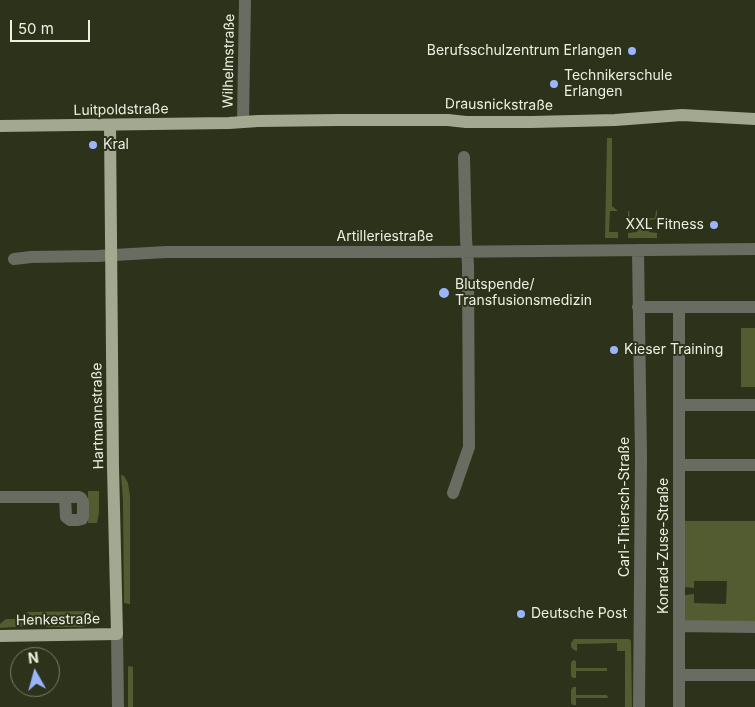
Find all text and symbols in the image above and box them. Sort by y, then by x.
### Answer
scale bar [12,10,92,42]
street label: Wilhelmstraße [220,14,238,108]
text: 50 m [18,19,54,38]
place label: Berufsschulzentrum Erlangen [427,43,622,59]
marker: Berufsschulzentrum Erlangen [626,45,638,57]
place label: Technikerschule Erlangen [564,68,672,100]
marker: Technikerschule Erlangen [548,78,560,90]
street label: Drausnickstraße [445,96,553,114]
street label: Luitpoldstraße [73,101,169,119]
place label: Kral [103,137,129,153]
marker: Kral [87,139,99,151]
place label: XXL Fitness [626,217,704,233]
marker: XXL Fitness [708,219,720,231]
street label: Artilleriestraße [337,229,433,245]
place label: Blutspende/ Transfusionsmedizin [455,277,592,310]
marker: Blutspende/ Transfusionsmedizin [437,286,451,300]
place label: Kieser Training [624,342,723,358]
marker: Kieser Training [608,344,620,356]
street label: Hartmannstraße [89,362,107,470]
street label: Carl-Thiersch-Straße [617,437,633,577]
street label: Konrad-Zuse-Straße [656,478,672,614]
place label: Deutsche Post [531,606,627,622]
marker: Deutsche Post [515,608,527,620]
street label: Henkestraße [16,611,100,629]
north arrow [10,647,60,697]
text: N [27,649,40,667]

